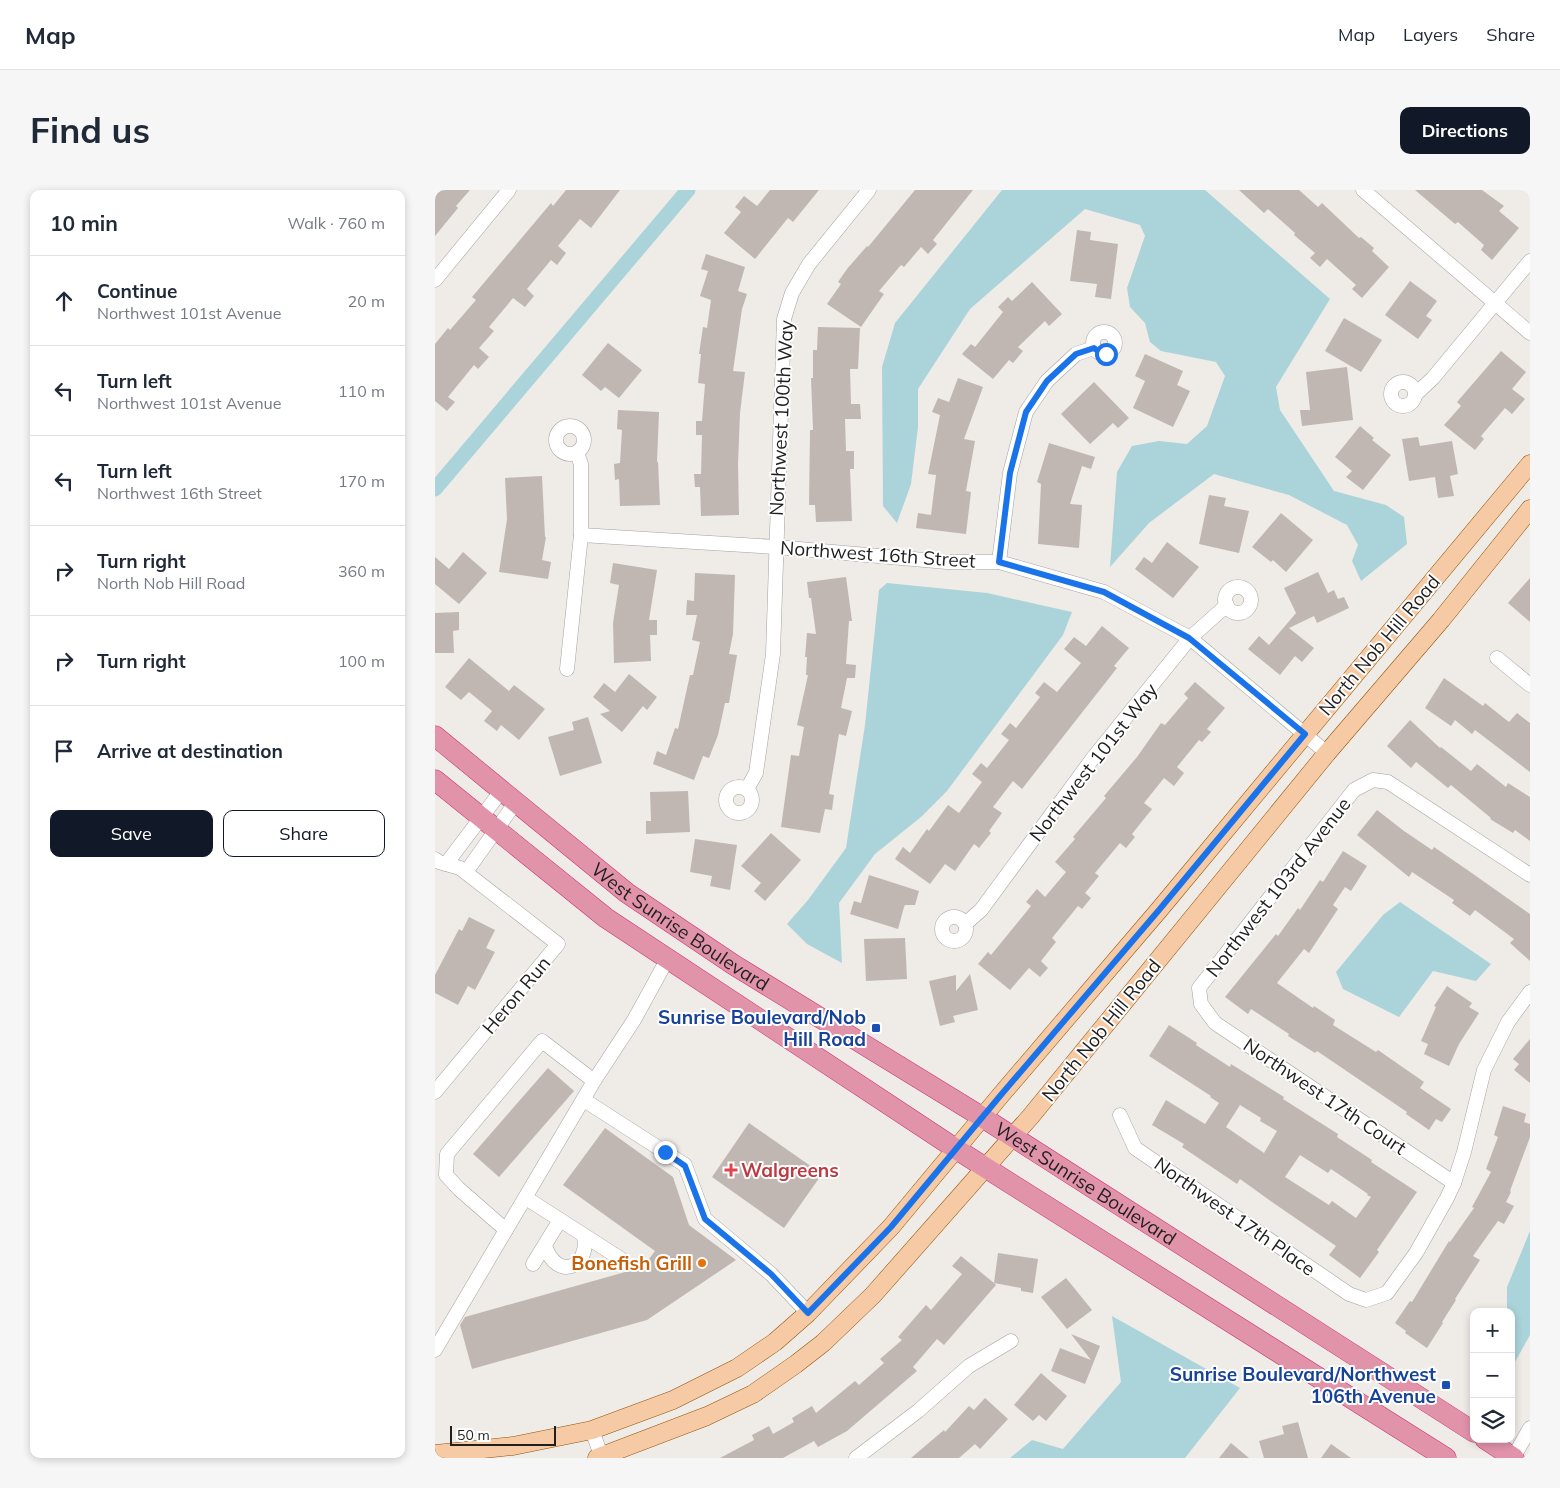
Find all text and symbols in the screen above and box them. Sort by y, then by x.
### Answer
text: Map [25,20,76,50]
text: Map [1338,23,1375,46]
text: Layers [1403,23,1458,46]
text: Share [1486,23,1535,46]
button: Directions [1400,107,1530,154]
text: Find us [30,108,150,152]
text: 10 min [50,210,118,236]
text: Walk · 760 m [287,213,385,233]
text: Continue [97,279,177,303]
icon: ahead [50,287,78,315]
text: 20 m [348,291,385,311]
text: Northwest 101st Avenue [97,303,282,323]
street label: Northwest 100th Way [764,319,798,517]
route start [1095,343,1118,366]
text: Turn left [97,369,172,393]
icon: left [50,377,78,405]
text: 110 m [338,381,385,401]
text: Northwest 101st Avenue [97,393,282,413]
text: Turn left [97,459,172,483]
icon: left [50,467,78,495]
text: 170 m [338,471,385,491]
text: Northwest 16th Street [97,483,262,503]
street label: Northwest 16th Street [779,535,977,573]
text: Turn right [97,549,186,573]
icon: right [50,557,78,585]
text: 360 m [338,561,385,581]
street label: North Nob Hill Road [1313,570,1445,720]
text: North Nob Hill Road [97,573,245,593]
icon: right [50,647,78,675]
text: Turn right [97,649,186,673]
text: 100 m [338,651,385,671]
street label: Northwest 101st Way [1024,678,1162,846]
icon: arrive [50,737,78,765]
text: Arrive at destination [97,739,283,763]
street label: Northwest 103rd Avenue [1200,792,1356,982]
button: Save [50,810,213,857]
button: Share [223,810,385,857]
street label: West Sunrise Boulevard [587,857,774,996]
street label: Heron Run [477,951,555,1039]
street label: North Nob Hill Road [1036,954,1166,1106]
place label: Sunrise Boulevard/Nob Hill Road [658,1005,866,1051]
marker: Sunrise Boulevard/Nob Hill Road [870,1022,882,1034]
street label: Northwest 17th Court [1239,1033,1411,1160]
street label: West Sunrise Boulevard [991,1117,1181,1250]
route end [654,1141,677,1164]
street label: Northwest 17th Place [1150,1151,1320,1281]
place label: Walgreens [741,1158,839,1182]
marker: Walgreens [725,1164,737,1176]
place label: Bonefish Grill [571,1251,692,1275]
marker: Bonefish Grill [696,1257,708,1269]
map controls [1470,1308,1515,1443]
button: + [1470,1308,1515,1353]
button: − [1470,1353,1515,1398]
place label: Sunrise Boulevard/Northwest 106th Avenue [1170,1362,1436,1408]
marker: Sunrise Boulevard/Northwest 106th Avenue [1440,1379,1452,1391]
button: layers [1470,1398,1515,1443]
scale bar [450,1423,556,1446]
text: 50 m [457,1426,490,1444]

